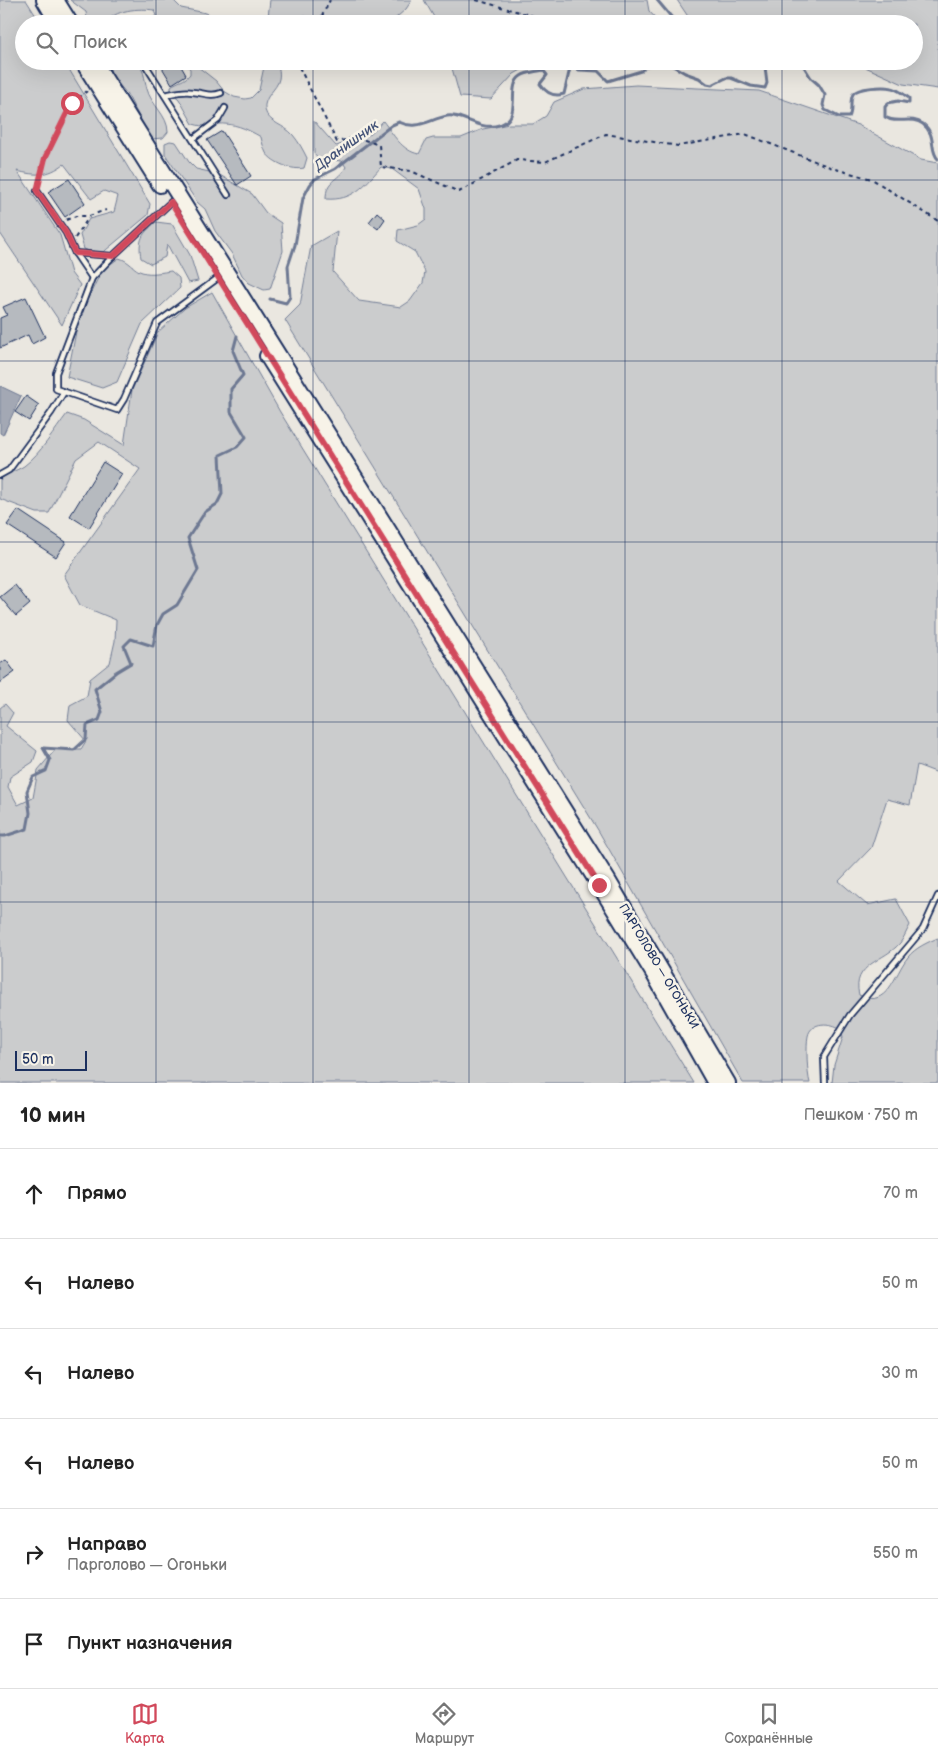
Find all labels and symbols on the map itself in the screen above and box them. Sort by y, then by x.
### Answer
route start [61,92,84,115]
water label: Дранишник [310,116,382,175]
route end [588,874,611,897]
street label: ПАРГОЛОВО — ОГОНЬКИ [615,901,702,1032]
scale bar [15,1048,88,1071]

